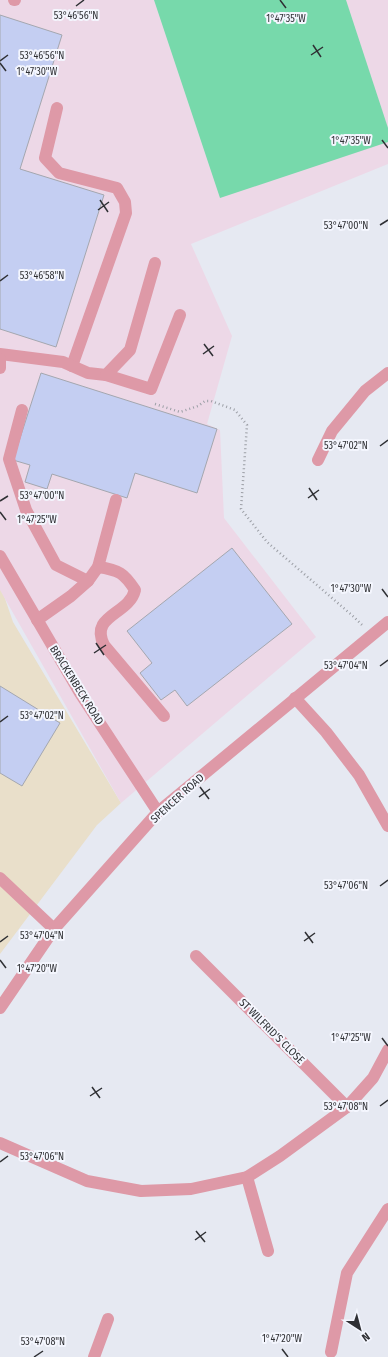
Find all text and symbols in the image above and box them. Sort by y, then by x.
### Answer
text: 53°46'56"N [54,10,98,22]
text: 1°47'35"W [266,13,306,25]
text: 53°46'56"N [20,50,64,62]
text: 1°47'30"W [17,66,58,78]
text: 1°47'35"W [331,135,371,147]
text: 53°47'00"N [324,220,368,232]
text: 53°46'58"N [20,270,64,282]
text: 53°47'02"N [324,440,368,452]
text: 53°47'00"N [20,490,64,502]
text: 1°47'25"W [17,514,57,526]
text: 1°47'30"W [331,583,372,595]
street label: BRACKENBECK ROAD [47,643,106,727]
text: 53°47'04"N [324,660,368,672]
text: 53°47'02"N [20,710,64,722]
street label: SPENCER ROAD [148,771,207,826]
text: 53°47'06"N [324,880,368,892]
text: 53°47'04"N [20,930,64,942]
text: 1°47'20"W [17,963,58,975]
street label: ST WILFRID'S CLOSE [236,996,307,1067]
text: 1°47'25"W [331,1032,371,1044]
text: 53°47'08"N [324,1101,368,1113]
text: 53°47'06"N [20,1151,64,1163]
north arrow [340,1309,380,1349]
text: N [359,1329,372,1344]
text: 1°47'20"W [262,1333,303,1345]
text: 53°47'08"N [21,1336,65,1348]

